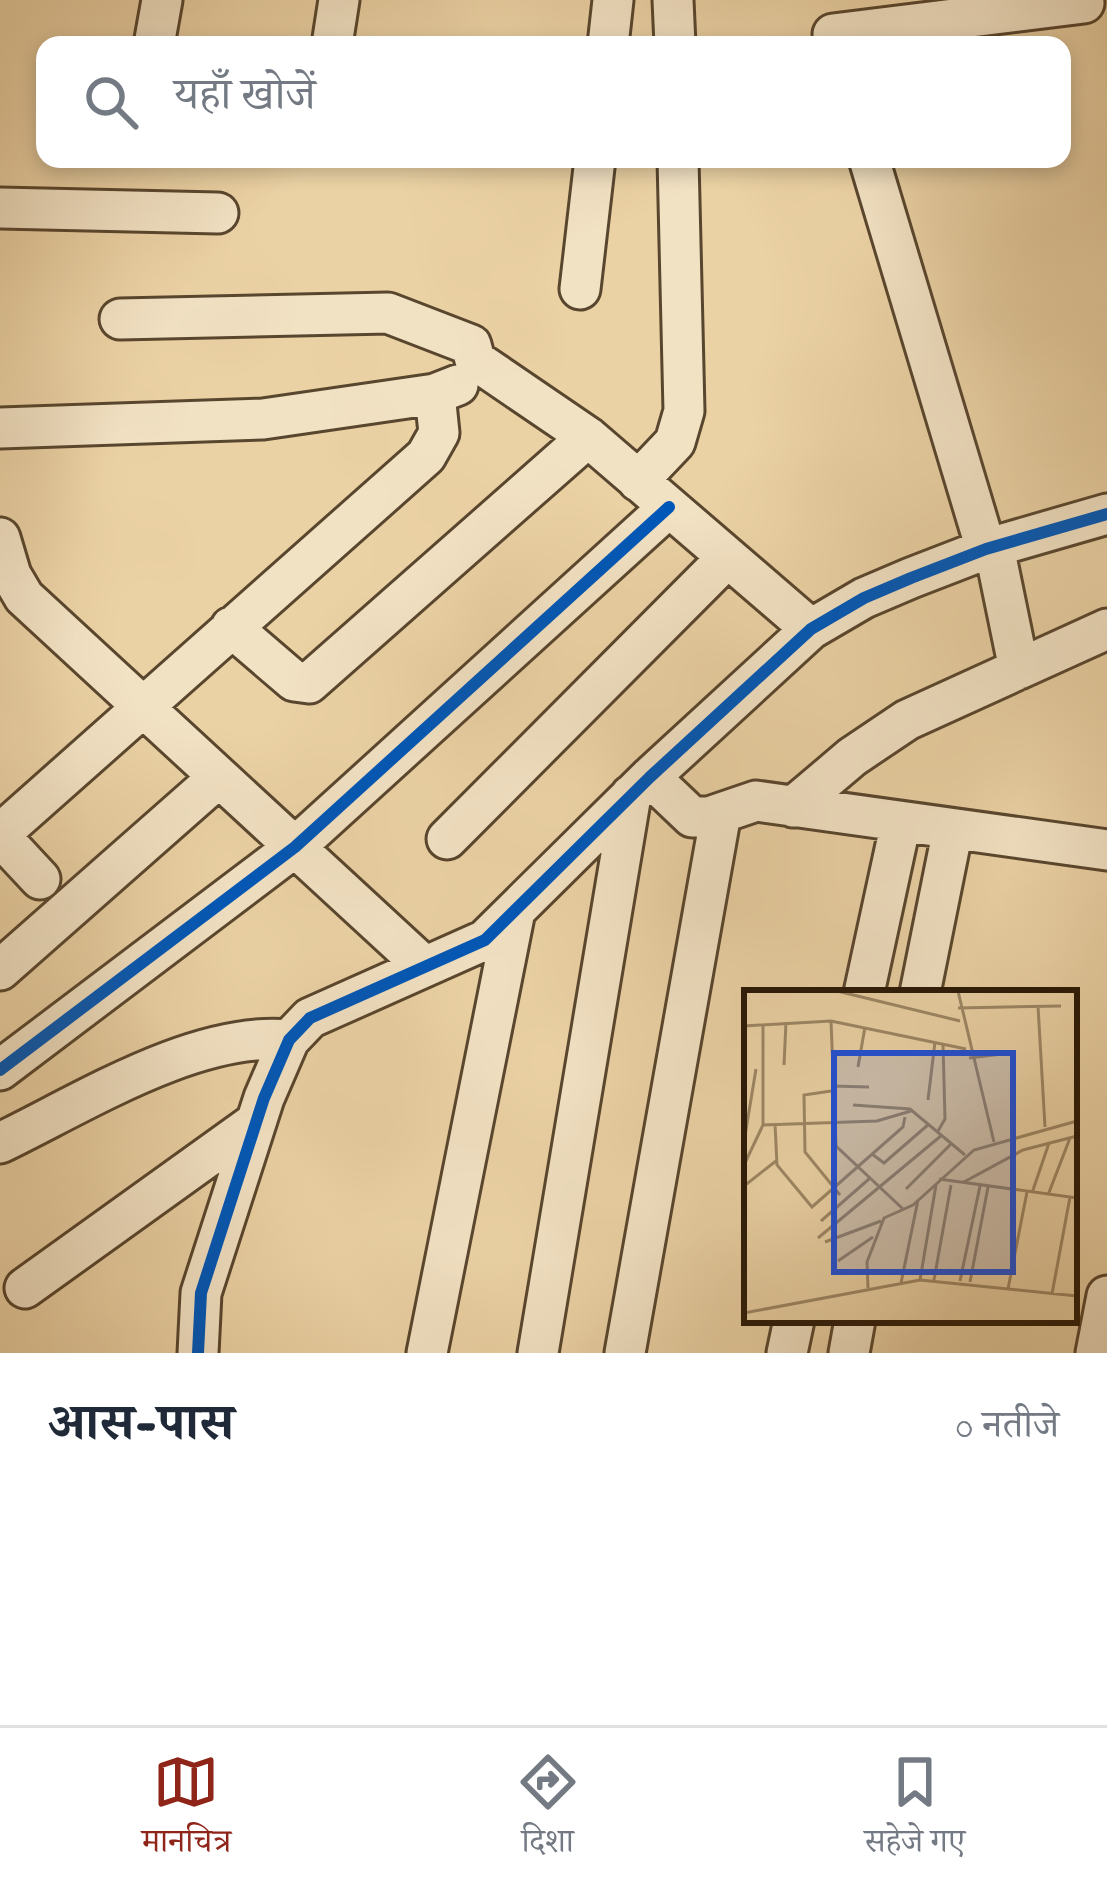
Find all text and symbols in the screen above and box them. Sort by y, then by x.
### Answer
search box [36,36,1071,168]
text: यहाँ खोजें [174,68,316,125]
icon: search [78,69,144,135]
inset map [744,990,1077,1323]
text: आस-पास [48,1393,234,1458]
text: 0 नतीजे [955,1402,1059,1451]
tab: मानचित्र [142,1749,231,1873]
tab: दिशा [515,1749,581,1873]
tab: सहेजे गए [864,1749,965,1873]

